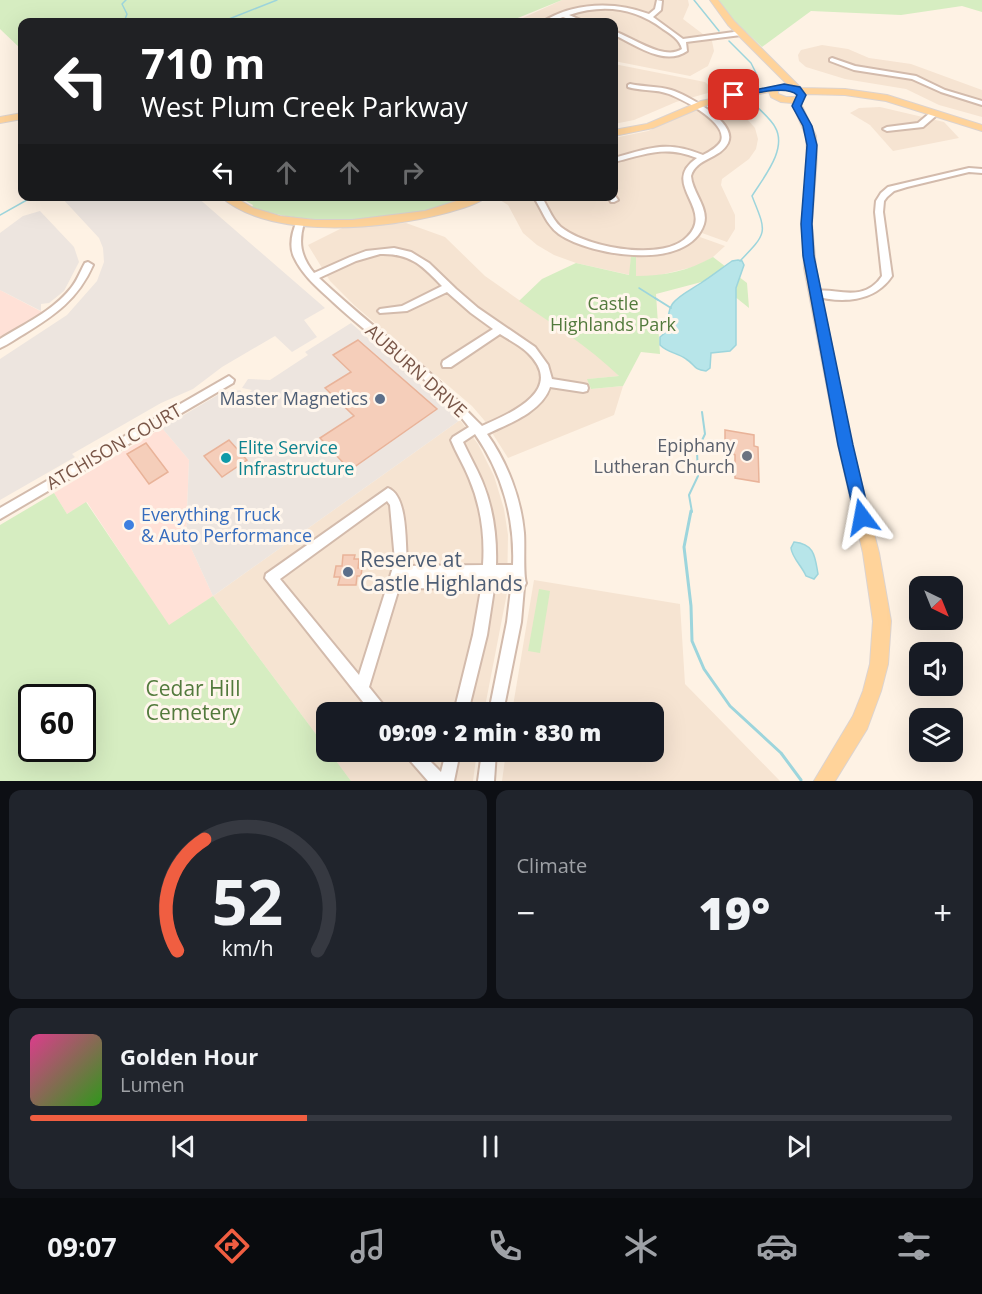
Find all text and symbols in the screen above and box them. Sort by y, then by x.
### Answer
text: 710 m [141,34,265,91]
icon: left [42,42,120,120]
pin [708,69,759,120]
icon: arrive [717,78,750,111]
text: West Plum Creek Parkway [141,88,468,125]
icon: left [207,156,240,189]
icon: ahead [270,156,303,189]
icon: ahead [333,156,366,189]
icon: right [396,156,429,189]
park label: Castle Highlands Park [550,291,677,336]
street label: AUBURN DRIVE [361,318,472,422]
place label: Master Magnetics [219,386,368,410]
marker: Master Magnetics [373,392,387,406]
street label: ATCHISON COURT [41,398,186,495]
place label: Epiphany Lutheran Church [593,433,736,478]
place label: Elite Service Infrastructure [238,435,354,480]
marker: Epiphany Lutheran Church [740,449,754,463]
marker: Elite Service Infrastructure [219,451,233,465]
position arrow [830,485,894,549]
place label: Everything Truck & Auto Performance [141,502,312,547]
marker: Everything Truck & Auto Performance [122,518,136,532]
place label: Reserve at Castle Highlands [360,545,523,597]
marker: Reserve at Castle Highlands [341,565,355,579]
north arrow [909,576,963,630]
map controls [909,576,963,762]
button: sound [909,642,963,696]
park label: Cedar Hill Cemetery [146,674,241,726]
speed limit sign: 60 [18,684,96,762]
button: layers [909,708,963,762]
text: 09:09 · 2 min · 830 m [379,717,601,747]
text: Climate [517,852,587,879]
text: 52 [212,858,283,943]
text: 19° [698,882,770,943]
text: − [517,890,535,935]
text: + [933,890,952,935]
text: km/h [222,934,274,963]
text: Golden Hour [120,1041,258,1071]
text: Lumen [120,1071,185,1098]
icon: previous [167,1130,200,1163]
icon: pause [474,1130,507,1163]
icon: next [782,1130,815,1163]
icon: directions [211,1225,253,1267]
icon: music [347,1225,389,1267]
icon: phone [484,1225,526,1267]
icon: climate [620,1225,662,1267]
icon: car [756,1225,798,1267]
icon: filters [893,1225,935,1267]
text: 09:07 [47,1228,117,1265]

